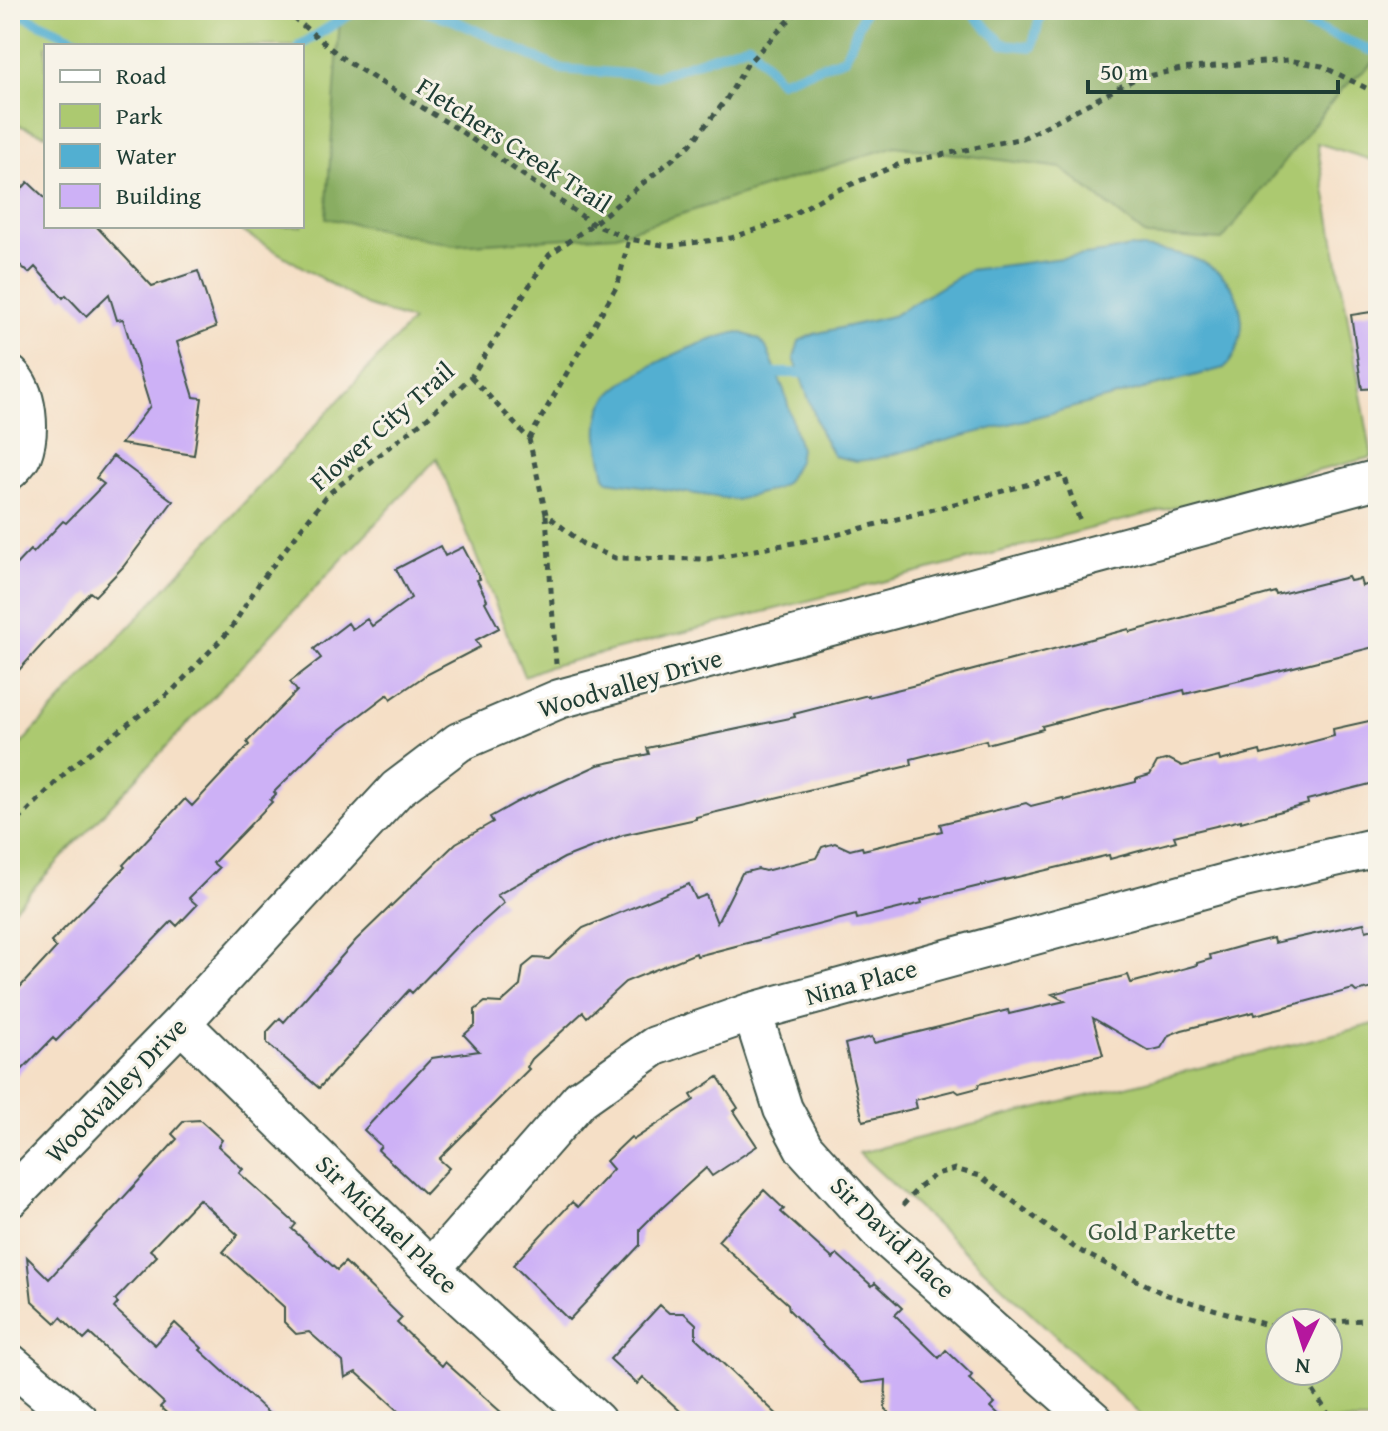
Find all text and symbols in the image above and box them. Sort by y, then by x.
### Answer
legend [44,44,304,228]
scale bar [1088,44,1338,94]
text: 50 m [1100,54,1148,89]
text: Road [116,58,166,93]
street label: Fletchers Creek Trail [409,67,620,222]
text: Park [116,98,163,133]
text: Water [116,138,177,173]
text: Building [116,178,201,213]
street label: Flower City Trail [301,352,463,500]
street label: Woodvalley Drive [533,638,727,727]
street label: Nina Place [801,948,921,1015]
street label: Woodvalley Drive [36,1008,196,1172]
street label: Sir Michael Place [307,1145,468,1302]
street label: Sir David Place [822,1167,965,1307]
park label: Gold Parkette [1088,1211,1236,1250]
north arrow [1264,1307,1344,1387]
text: N [1294,1350,1311,1383]

